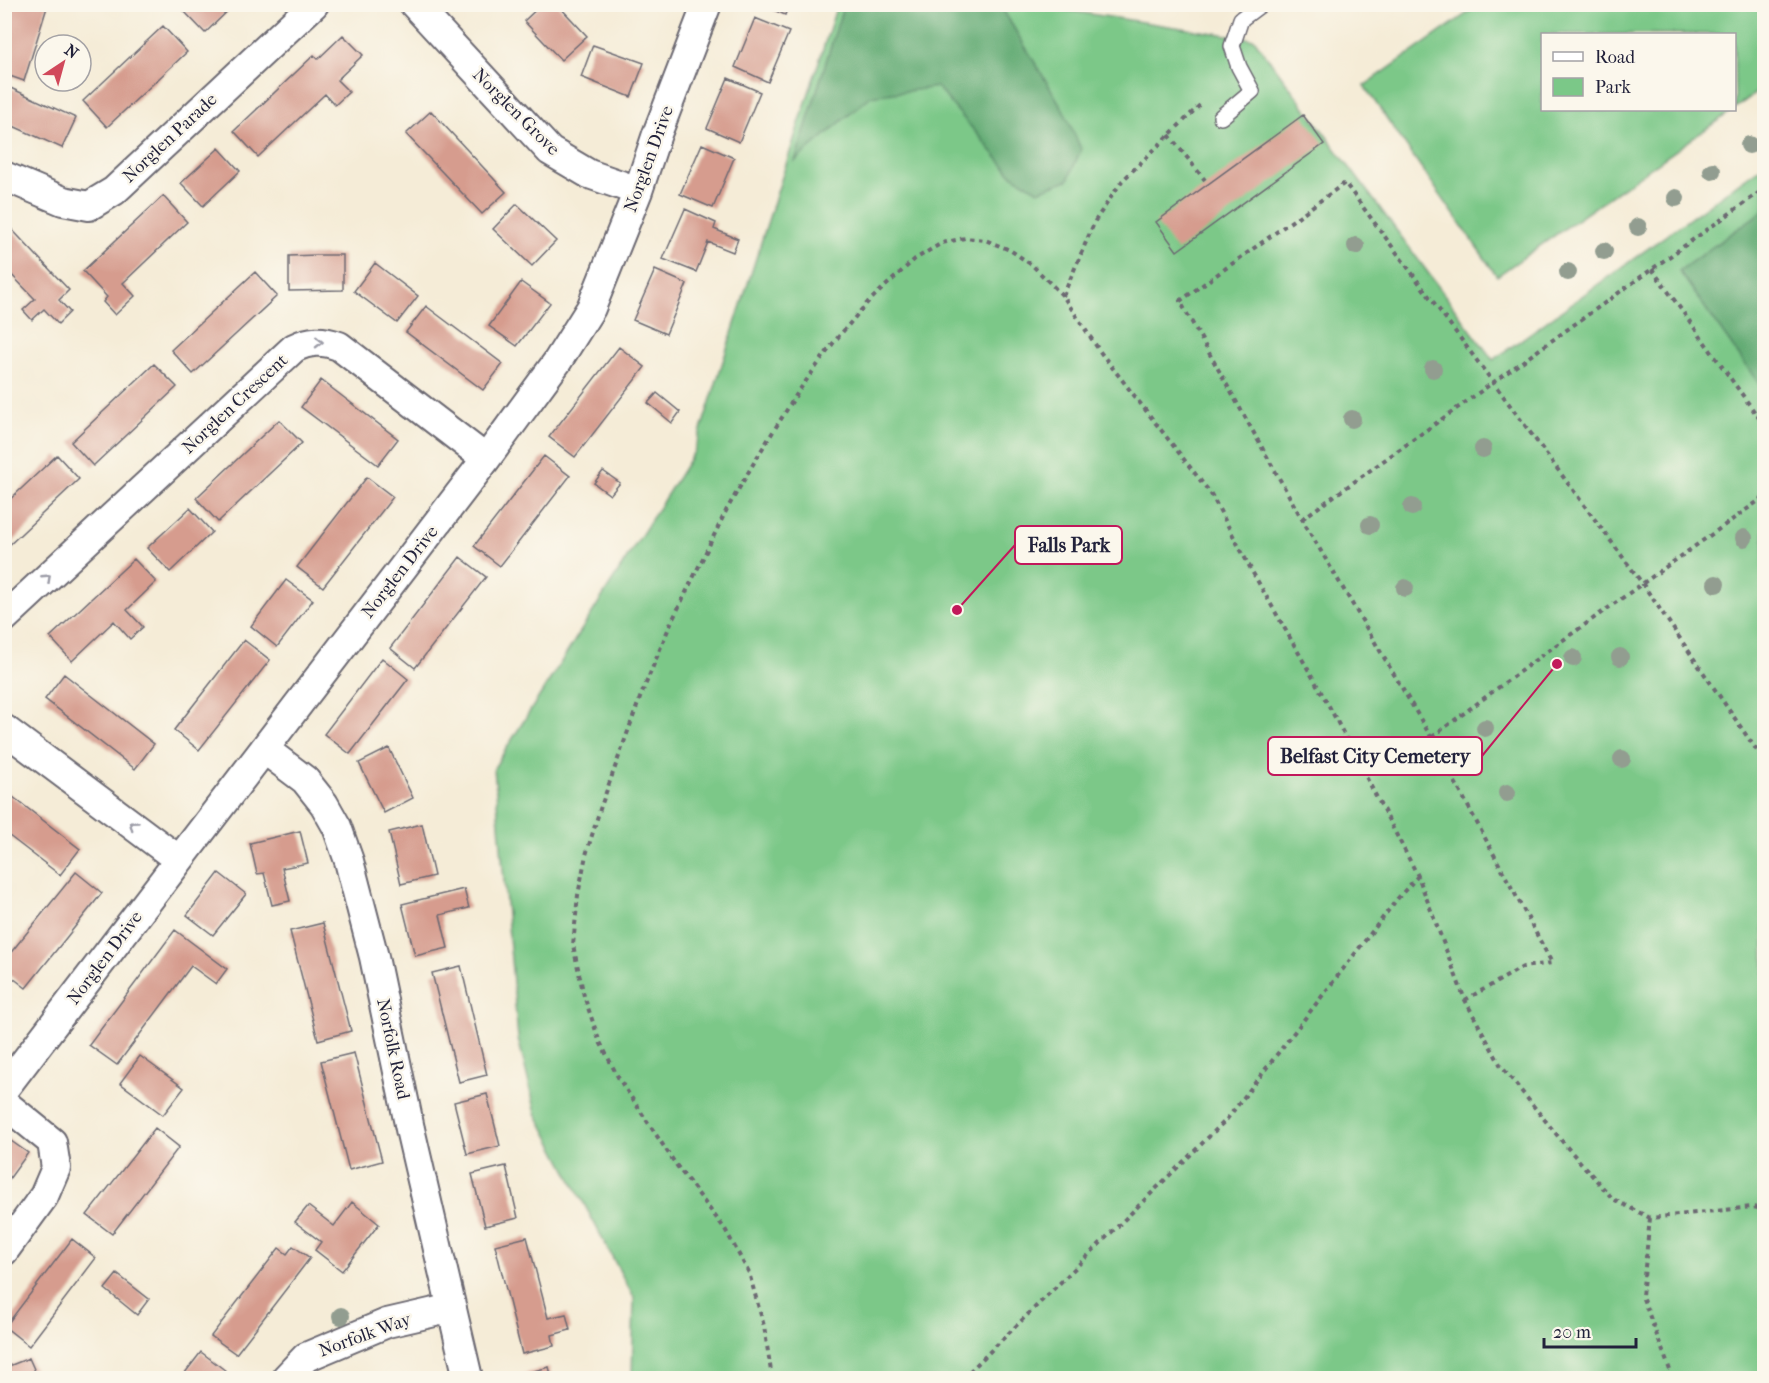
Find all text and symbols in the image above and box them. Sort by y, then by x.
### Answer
north arrow [33,33,93,93]
legend [1541,33,1736,111]
text: N [61,40,83,63]
text: Road [1595,47,1635,68]
street label: Norglen Grove [468,64,564,160]
text: Park [1595,77,1632,98]
street label: Norglen Parade [118,89,222,187]
street label: Norglen Drive [620,103,678,215]
one-way arrow [314,336,323,349]
street label: Norglen Crescent [178,349,292,458]
street label: Norglen Drive [357,522,443,622]
callout: Falls Park [1015,526,1122,564]
text: Falls Park [1027,534,1111,557]
one-way arrow [41,574,51,585]
callout: Belfast City Cemetery [1268,737,1482,775]
text: Belfast City Cemetery [1280,745,1471,768]
one-way arrow [128,822,139,833]
street label: Norglen Drive [63,907,147,1009]
street label: Norfolk Road [372,997,414,1102]
street label: Norfolk Way [316,1308,415,1361]
scale bar [1544,1311,1636,1349]
text: 20 m [1553,1322,1591,1343]

